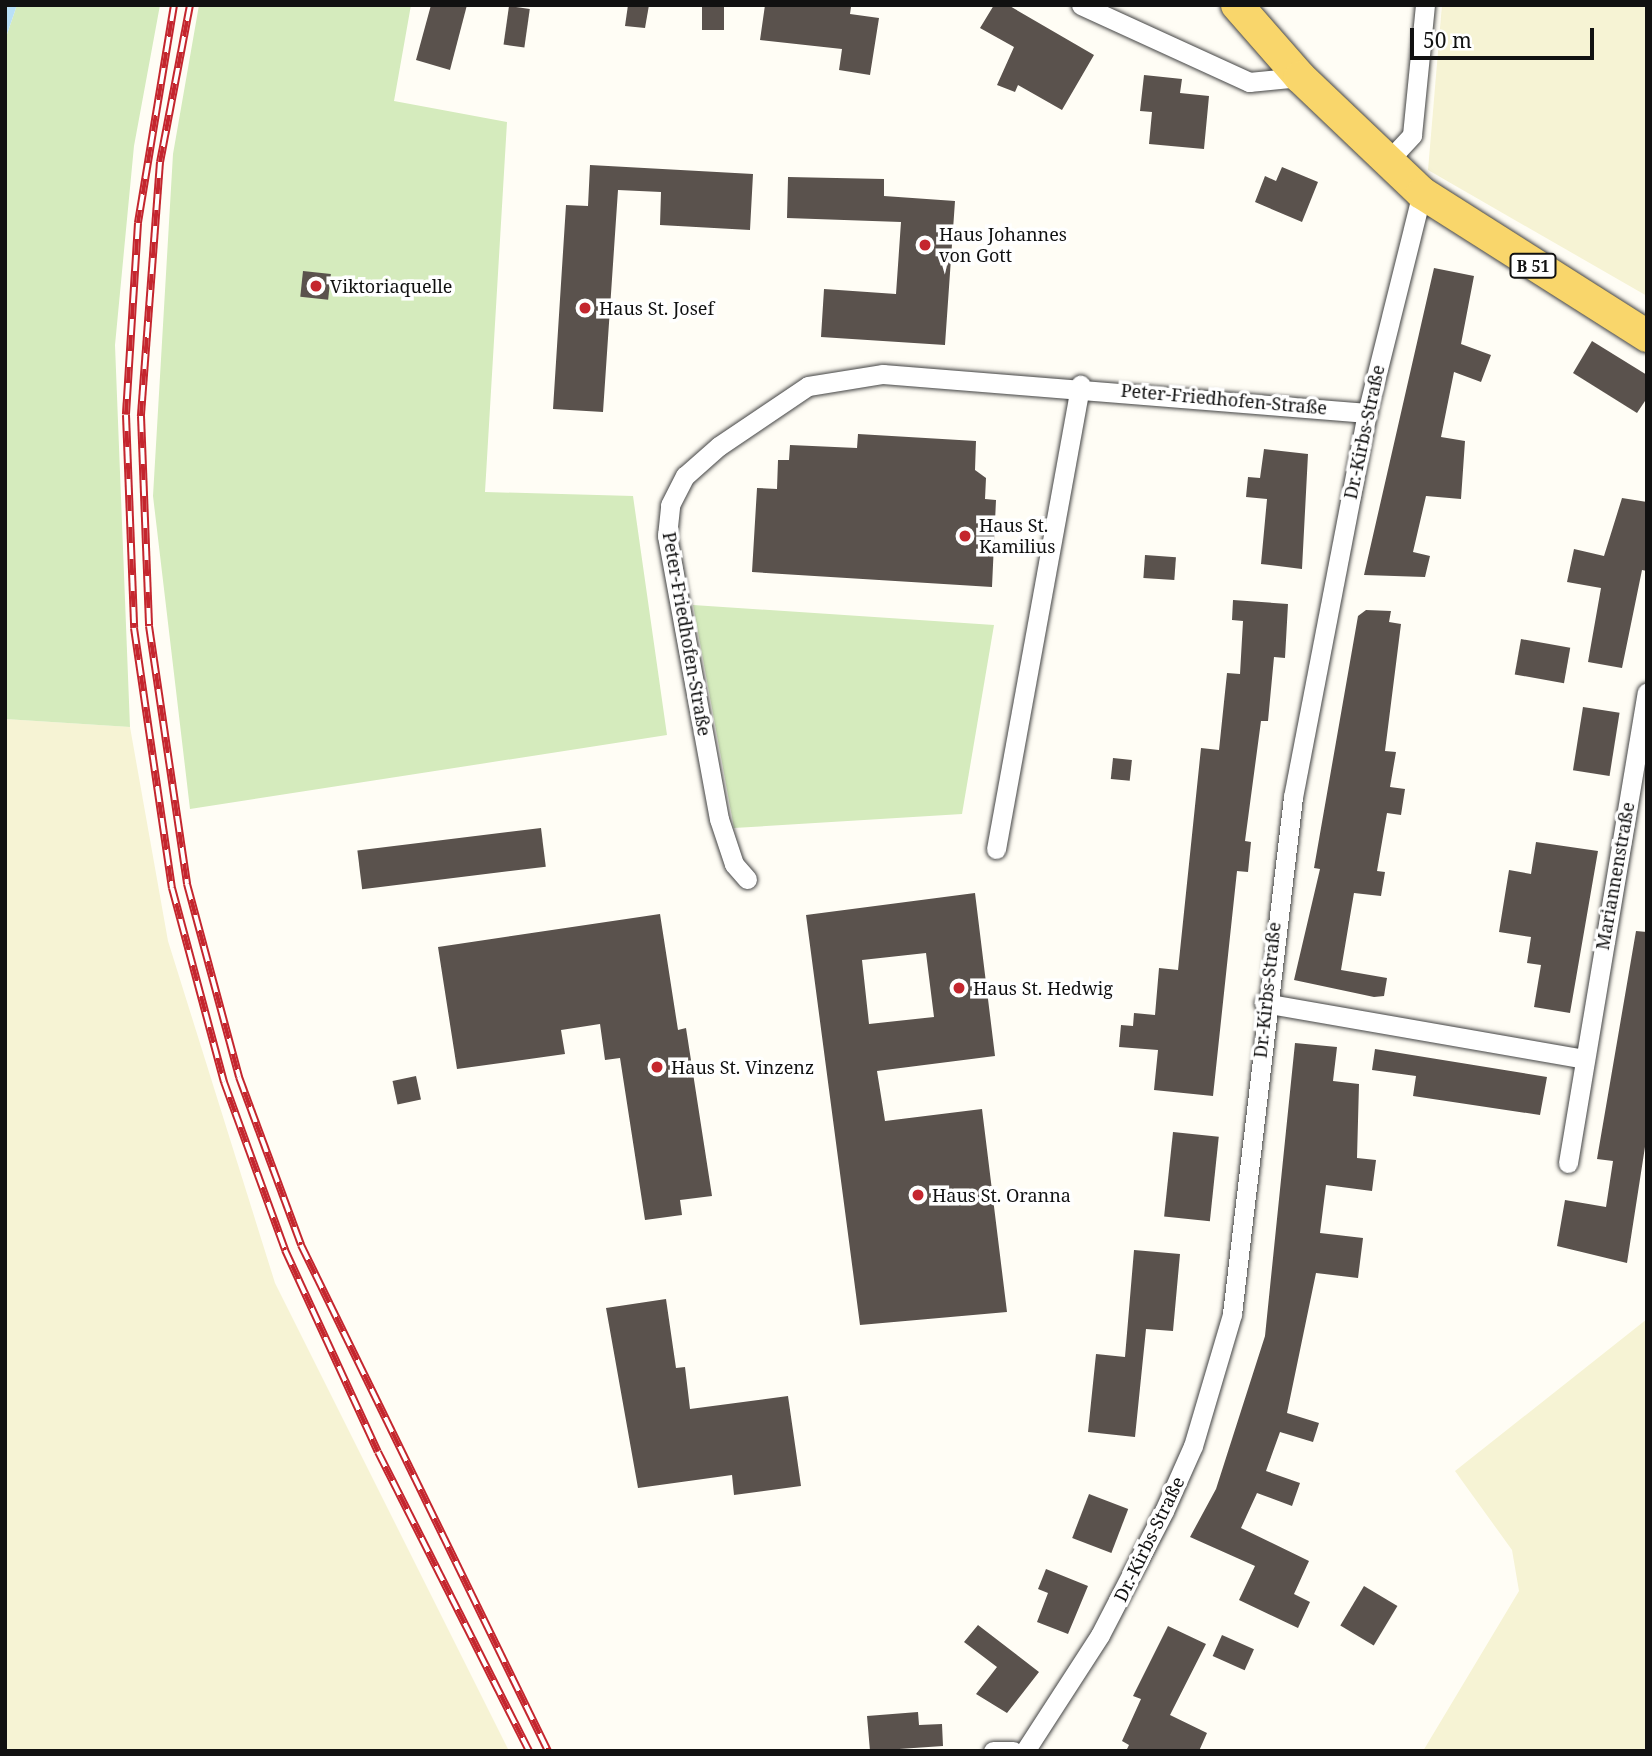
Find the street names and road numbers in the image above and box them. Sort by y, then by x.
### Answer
road number: B 51 [1508,254,1558,278]
street label: Dr.-Kirbs-Straße [1339,363,1389,501]
street label: Peter-Friedhofen-Straße [1120,379,1328,419]
street label: Peter-Friedhofen-Straße [658,530,716,738]
street label: Mariannenstraße [1591,800,1639,952]
street label: Dr.-Kirbs-Straße [1249,921,1285,1059]
street label: Dr.-Kirbs-Straße [1109,1473,1189,1605]

